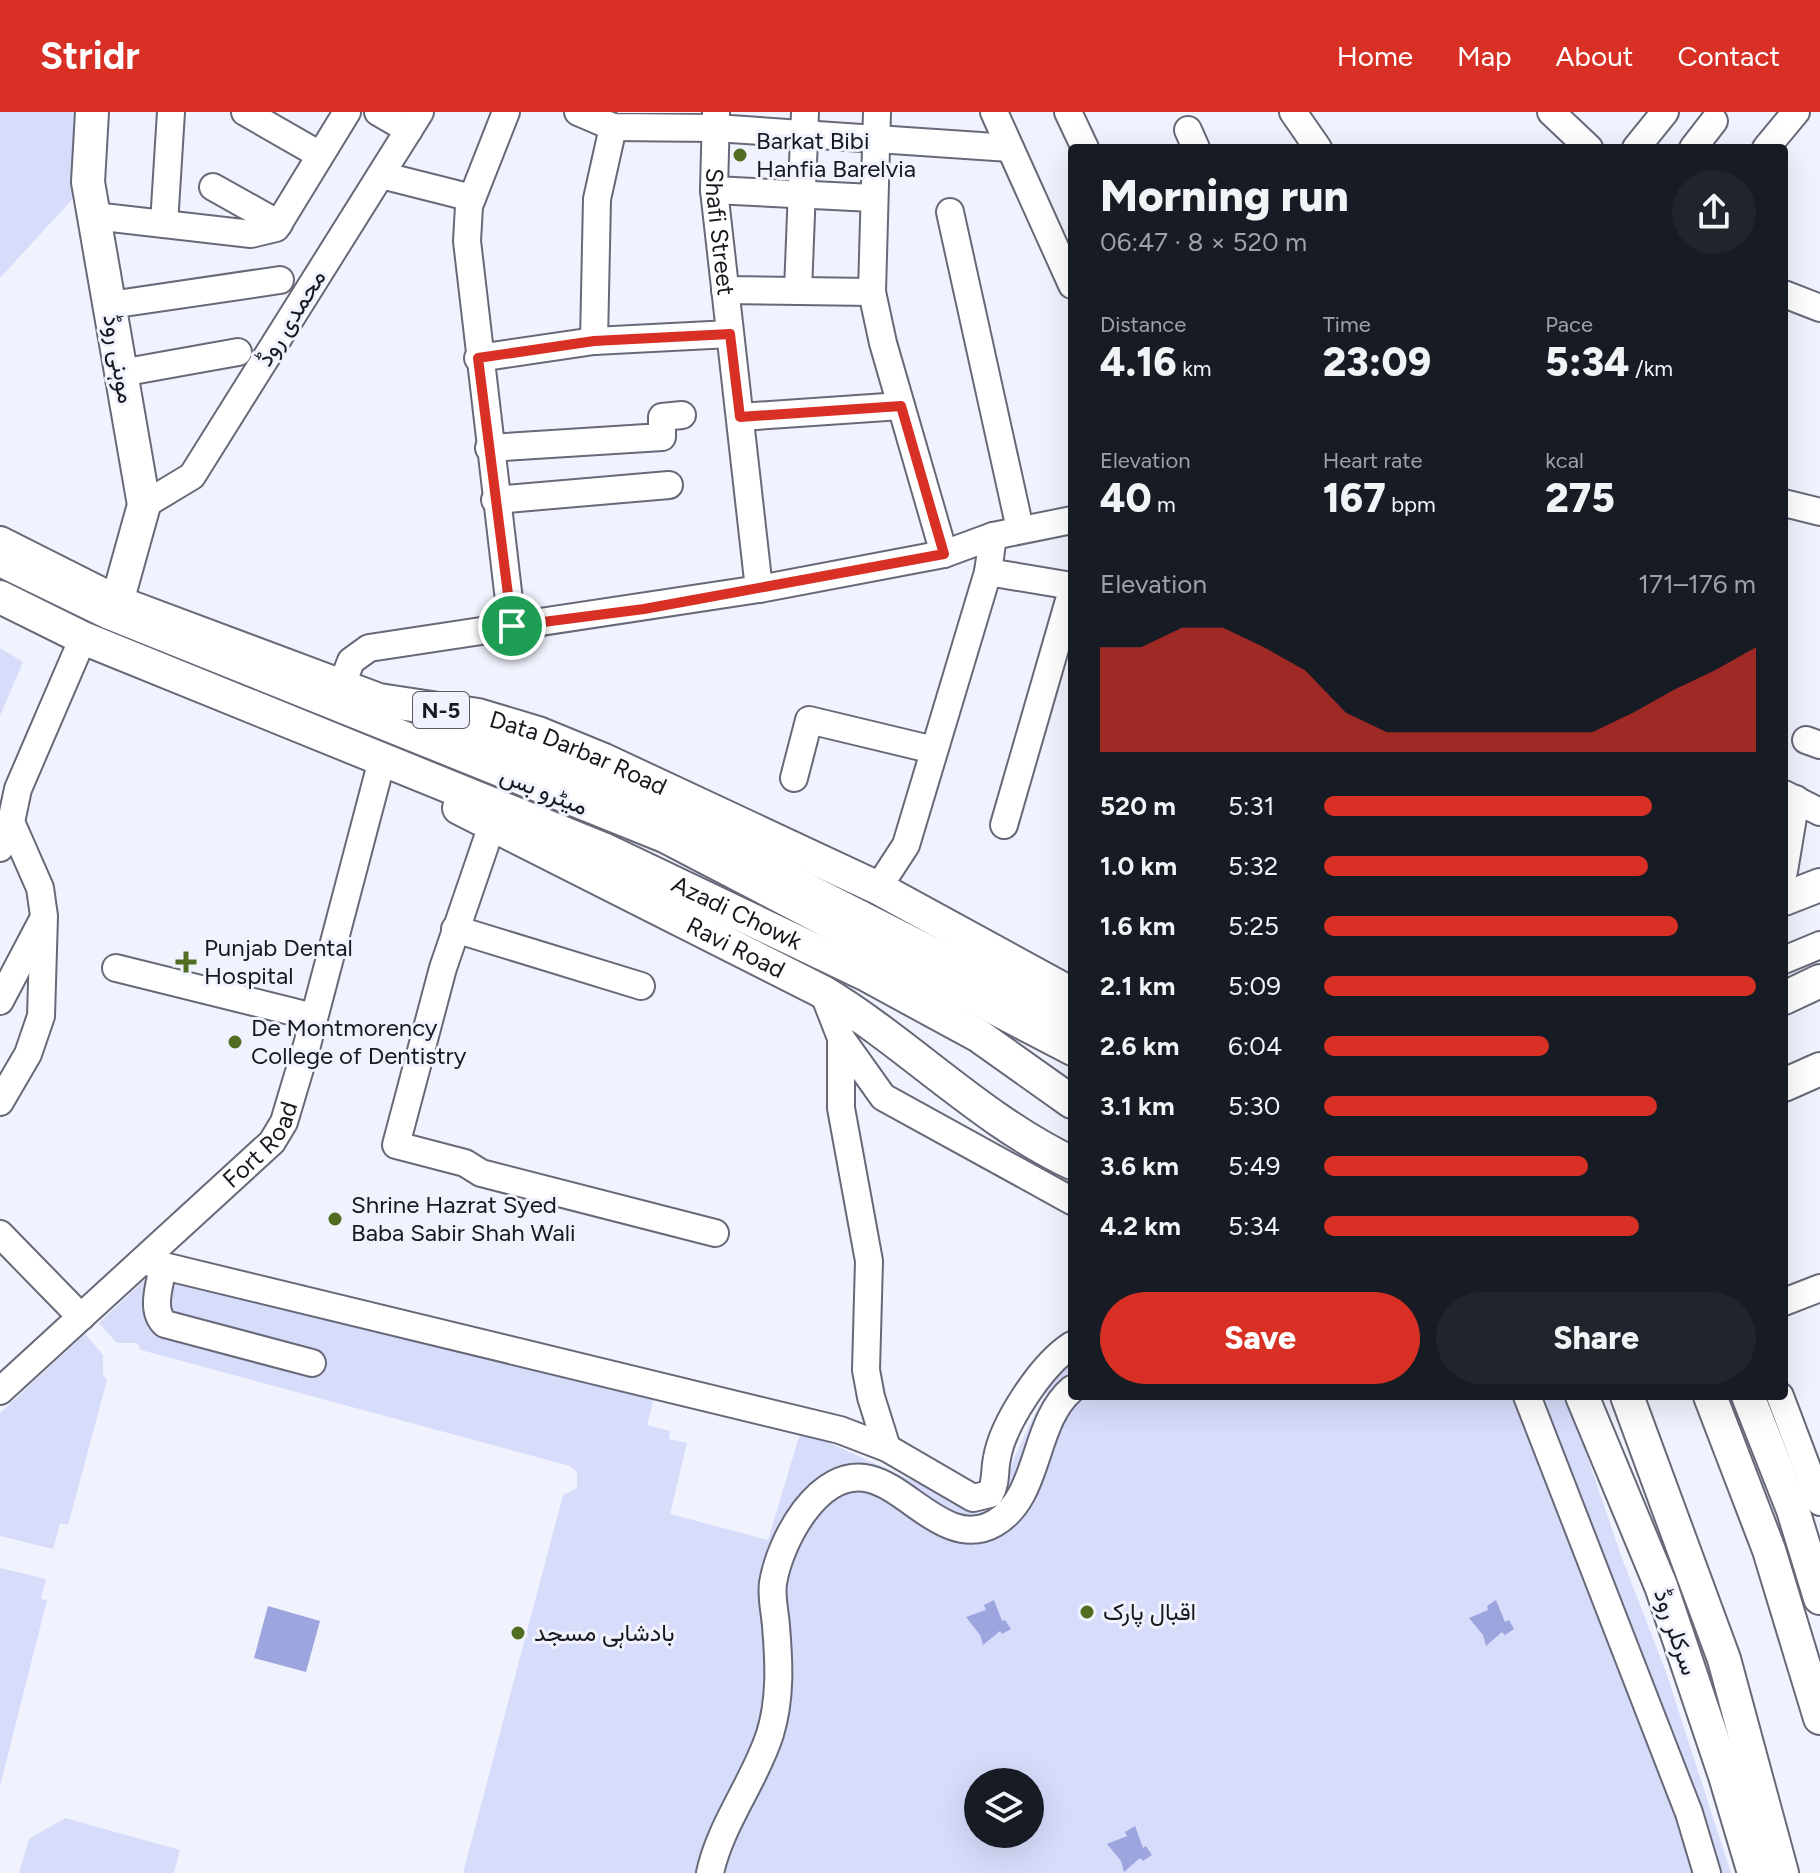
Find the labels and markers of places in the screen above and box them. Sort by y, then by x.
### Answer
place label: Barkat Bibi Hanfia Barelvia [756,126,916,183]
marker: Barkat Bibi Hanfia Barelvia [731,146,749,164]
pin [478,592,546,660]
place label: Punjab Dental Hospital [204,933,353,990]
marker: Punjab Dental Hospital [175,951,197,973]
place label: De Montmorency College of Dentistry [251,1013,467,1070]
marker: De Montmorency College of Dentistry [226,1033,244,1051]
place label: Shrine Hazrat Syed Baba Sabir Shah Wali [351,1190,576,1247]
marker: Shrine Hazrat Syed Baba Sabir Shah Wali [326,1210,344,1228]
place label: اقبال پارک [1103,1597,1196,1628]
marker: اقبال پارک [1078,1603,1096,1621]
place label: بادشاہی مسجد [534,1618,675,1649]
marker: بادشاہی مسجد [509,1624,527,1642]

